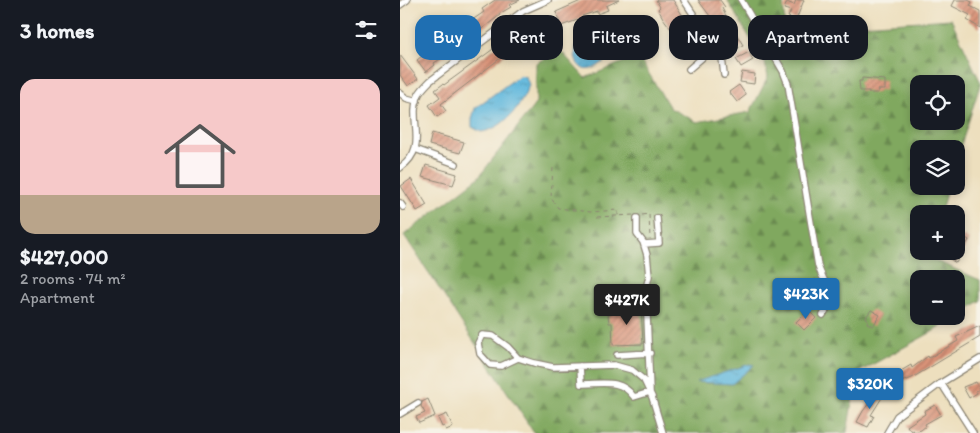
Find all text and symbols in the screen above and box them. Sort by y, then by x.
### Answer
chip: Buy [415,15,481,60]
chip: Rent [491,15,563,60]
chip: Filters [573,15,659,60]
chip: New [669,15,738,60]
chip: Apartment [748,15,868,60]
icon: filters [352,16,380,44]
text: 3 homes [20,18,95,43]
map controls [910,75,965,325]
button: locate [910,75,965,130]
icon: home [155,111,245,201]
button: layers [910,140,965,195]
button: + [910,205,965,260]
text: $427,000 [20,244,109,269]
text: 2 rooms · 74 m² [20,269,125,288]
button: − [910,270,965,325]
pin: $423K [771,278,841,320]
pin: $427K [592,284,662,326]
text: $423K [783,284,829,303]
text: Apartment [20,288,95,307]
text: $427K [605,290,649,309]
pin: $320K [835,368,905,410]
text: $320K [847,374,893,393]

